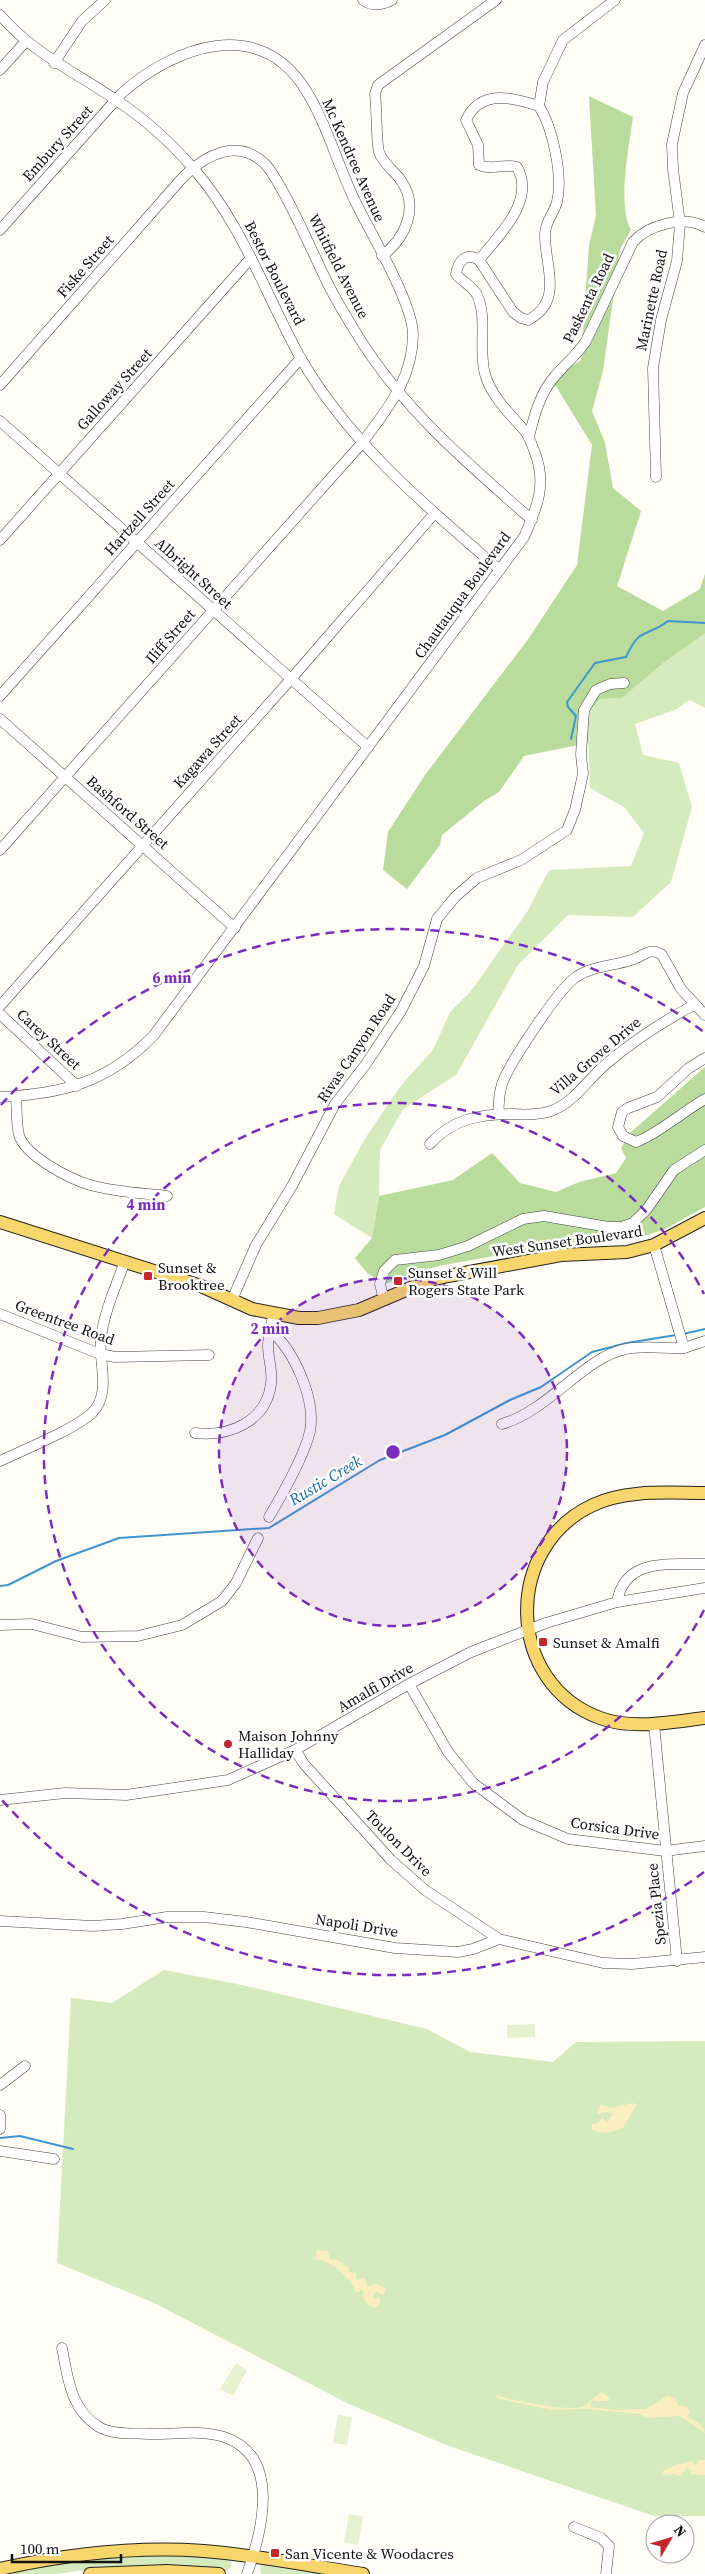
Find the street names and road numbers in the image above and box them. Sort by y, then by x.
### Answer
street label: Mc Kendree Avenue [317,95,391,225]
street label: Embury Street [17,100,97,186]
street label: Whitfield Avenue [304,210,375,322]
street label: Bestor Boulevard [240,217,311,329]
street label: Fiske Street [52,230,118,302]
street label: Marinette Road [630,247,672,353]
street label: Paskenta Road [557,249,619,346]
street label: Galloway Street [72,343,157,435]
street label: Hartzell Street [99,474,179,560]
street label: Chautauqua Boulevard [409,527,515,663]
street label: Albright Street [151,533,237,614]
street label: Iliff Street [140,604,200,668]
street label: Kagawa Street [168,709,246,793]
street label: Bashford Street [82,770,174,854]
street label: Rivas Canyon Road [312,989,400,1106]
street label: Carey Street [12,1004,86,1074]
street label: Villa Grove Drive [545,1011,645,1100]
street label: West Sunset Boulevard [490,1220,644,1262]
street label: Greentree Road [12,1294,118,1350]
street label: Amalfi Drive [333,1657,417,1717]
street label: Toulon Drive [361,1805,437,1881]
street label: Corsica Drive [569,1811,661,1845]
street label: Spezia Place [641,1862,671,1946]
street label: Napoli Drive [314,1908,400,1942]

